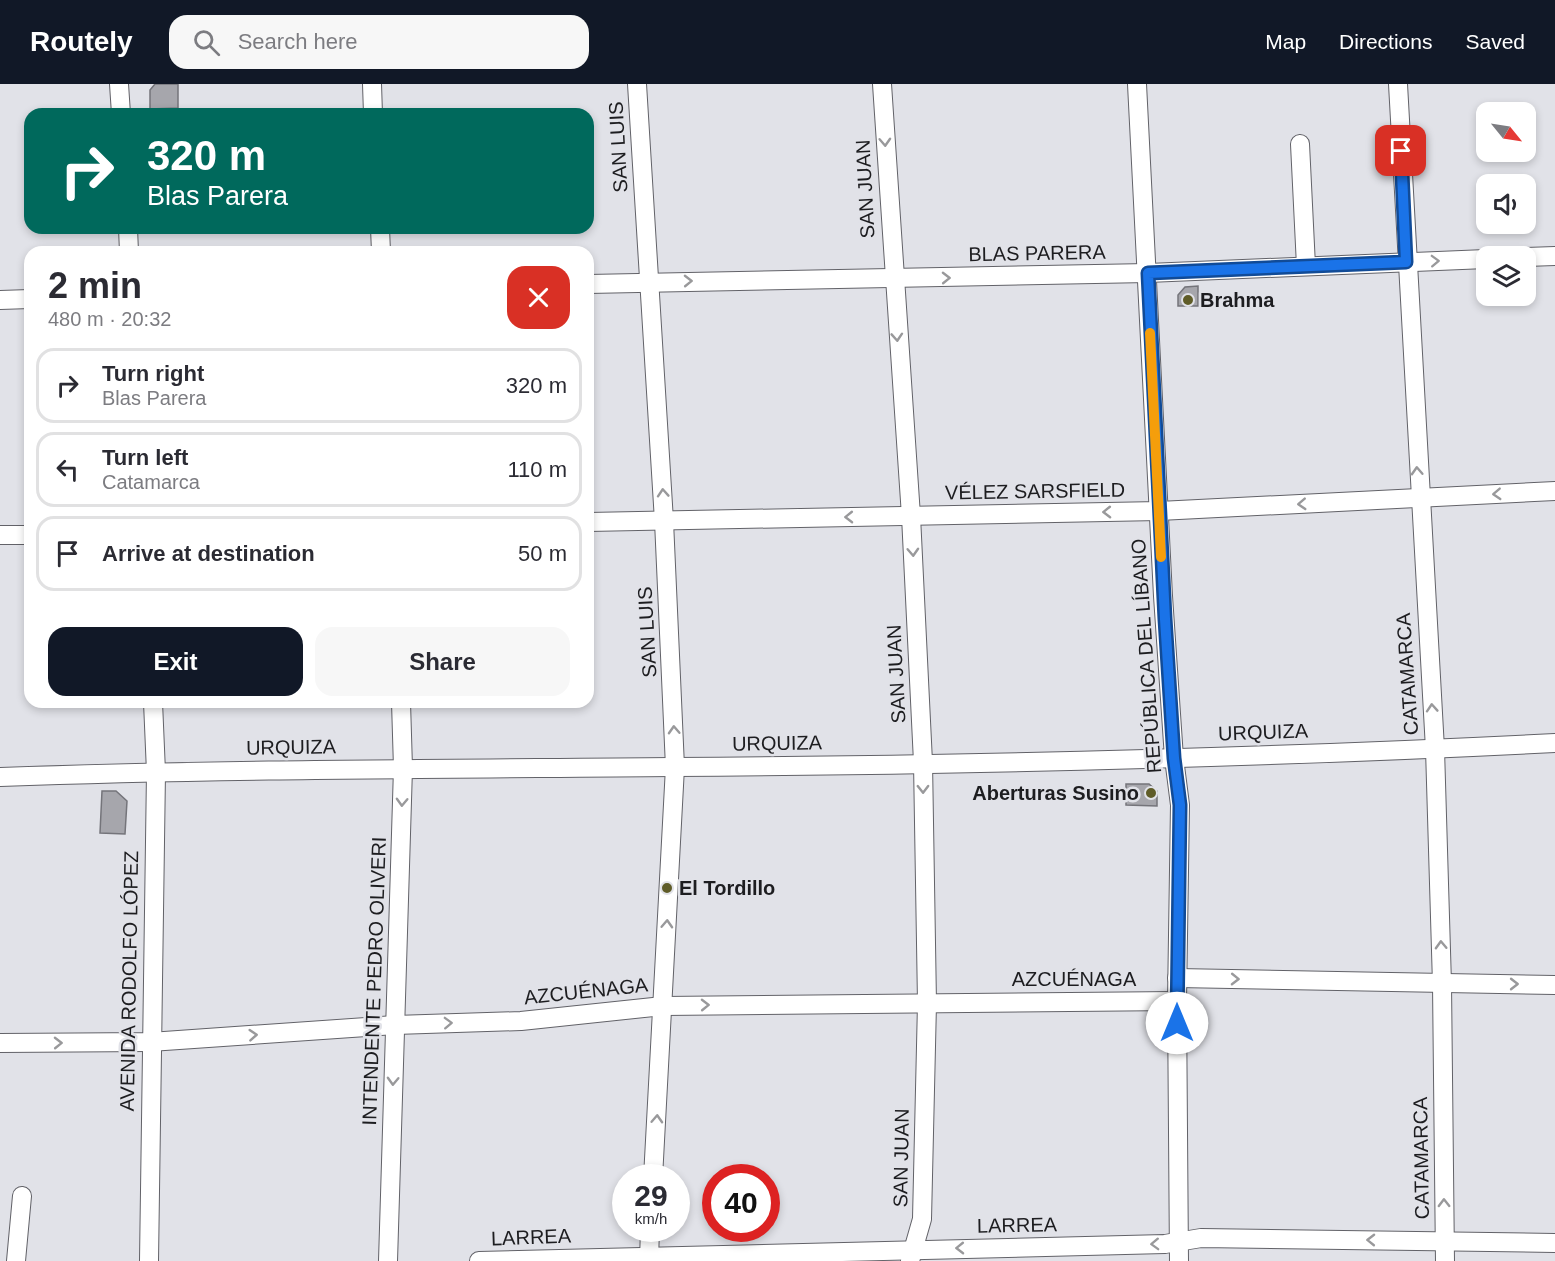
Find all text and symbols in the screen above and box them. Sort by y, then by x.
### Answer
search box [169,15,589,69]
text: Routely [30,26,133,57]
icon: search [190,26,223,59]
text: Search here [238,29,358,54]
text: Map [1265,30,1306,53]
text: Directions [1339,30,1432,53]
text: Saved [1465,30,1525,53]
street label: SAN LUIS [605,101,631,193]
north arrow [1476,102,1536,162]
map controls [1476,102,1536,306]
pin [1375,125,1426,176]
icon: right [48,132,126,210]
text: 320 m [147,132,266,179]
icon: arrive [1384,134,1417,167]
one-way arrow [878,138,891,147]
street label: SAN JUAN [851,139,879,239]
button: sound [1476,174,1536,234]
text: Blas Parera [147,181,288,211]
street label: BLAS PARERA [968,241,1107,265]
button: layers [1476,246,1536,306]
one-way arrow [1431,255,1440,267]
text: 2 min [48,265,142,306]
button: close [507,266,570,329]
one-way arrow [942,271,951,284]
one-way arrow [684,275,693,287]
place label: Brahma [1200,289,1275,311]
marker: Brahma [1181,293,1195,307]
text: 480 m · 20:32 [48,308,171,330]
one-way arrow [890,332,903,342]
text: Turn right [102,361,204,386]
icon: right [51,369,84,402]
text: 320 m [506,373,567,398]
text: Blas Parera [102,387,207,409]
text: Turn left [102,445,188,470]
icon: left [51,453,84,486]
text: 110 m [507,457,567,482]
one-way arrow [1411,467,1424,476]
text: Catamarca [102,471,200,493]
street label: VÉLEZ SARSFIELD [945,478,1125,504]
one-way arrow [656,488,669,497]
one-way arrow [1492,488,1501,501]
one-way arrow [1297,498,1306,511]
one-way arrow [1103,506,1112,519]
one-way arrow [845,511,854,524]
icon: arrive [51,537,84,570]
street label: REPÚBLICA DEL LÍBANO [1127,538,1165,774]
text: Arrive at destination [102,541,315,566]
text: 50 m [518,541,567,566]
one-way arrow [906,548,919,557]
street label: SAN LUIS [634,586,660,678]
street label: CATAMARCA [1392,611,1422,736]
street label: SAN JUAN [882,624,910,724]
button: Exit [48,627,303,696]
button: Share [315,627,570,696]
one-way arrow [1426,703,1439,712]
street label: URQUIZA [1218,719,1309,745]
one-way arrow [667,725,680,734]
street label: URQUIZA [732,731,823,755]
street label: URQUIZA [246,735,337,759]
place label: Aberturas Susino [972,782,1139,804]
one-way arrow [917,785,929,794]
marker: Aberturas Susino [1144,786,1158,800]
one-way arrow [396,798,408,807]
street label: INTENDENTE PEDRO OLIVERI [358,836,390,1126]
street label: AVENIDA RODOLFO LÓPEZ [116,850,142,1112]
place label: El Tordillo [679,877,775,899]
marker: El Tordillo [660,881,674,895]
one-way arrow [661,920,674,929]
one-way arrow [1434,940,1447,949]
street label: AZCUÉNAGA [1012,968,1137,990]
street label: AZCUÉNAGA [523,973,650,1008]
one-way arrow [1231,973,1240,986]
one-way arrow [1510,978,1519,990]
position arrow [1145,991,1209,1055]
one-way arrow [701,999,710,1011]
one-way arrow [443,1017,452,1030]
one-way arrow [249,1029,258,1042]
one-way arrow [54,1037,63,1049]
one-way arrow [387,1077,399,1086]
street label: CATAMARCA [1409,1096,1433,1219]
street label: SAN JUAN [889,1108,913,1208]
one-way arrow [650,1115,663,1124]
speed limit sign: 40 [702,1164,780,1242]
text: 29 [634,1179,668,1212]
one-way arrow [1438,1198,1450,1207]
text: km/h [635,1210,667,1227]
street label: LARREA [977,1213,1058,1237]
street label: LARREA [491,1225,572,1249]
one-way arrow [1366,1234,1375,1246]
one-way arrow [1151,1238,1160,1251]
one-way arrow [956,1242,965,1254]

